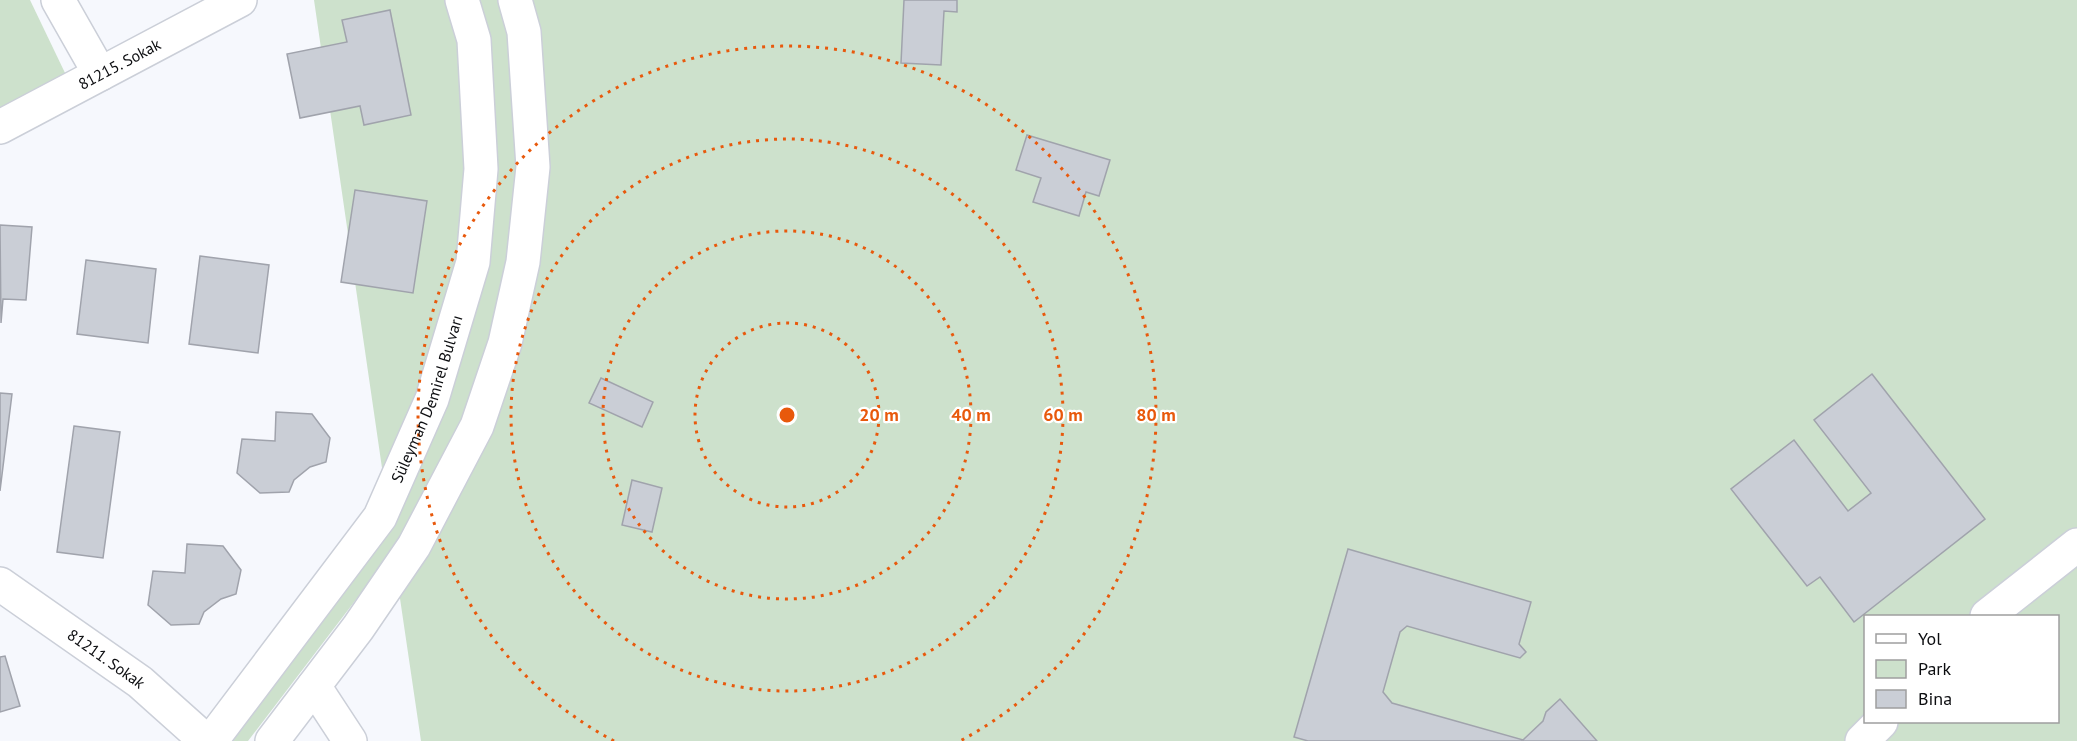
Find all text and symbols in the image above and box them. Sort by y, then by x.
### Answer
street label: 81215. Sokak [75,34,164,94]
street label: Süleyman Demirel Bulvarı [386,313,467,486]
text: 20 m [859,403,899,426]
text: 40 m [951,403,991,426]
text: 60 m [1043,403,1083,426]
text: 80 m [1136,403,1176,426]
centre of rings [777,405,797,425]
legend [1864,615,2059,723]
street label: 81211. Sokak [64,624,150,693]
text: Yol [1918,627,1942,650]
text: Park [1918,657,1951,680]
text: Bina [1918,687,1952,710]

